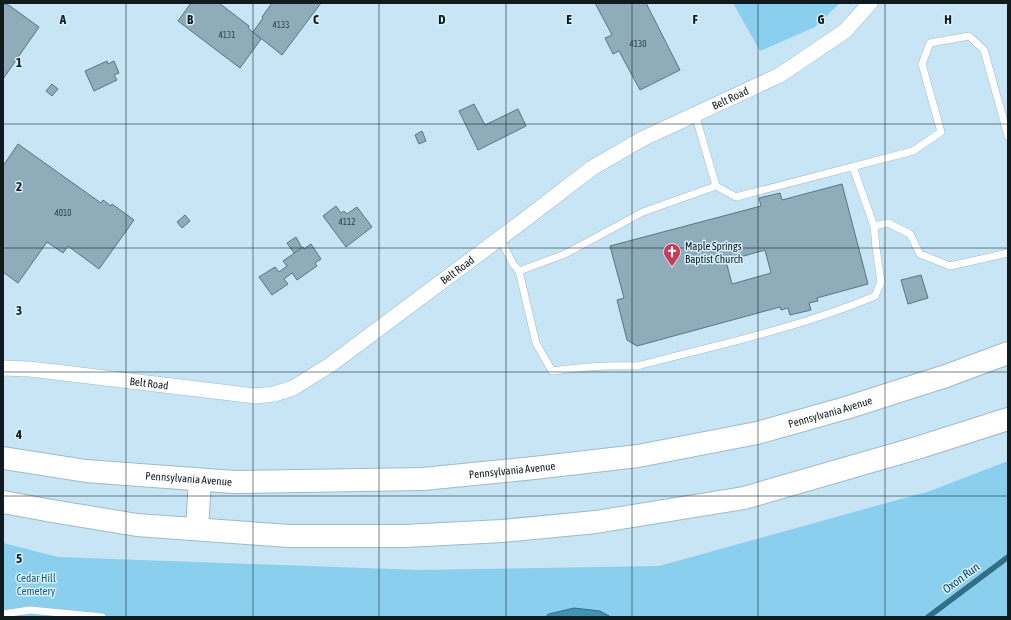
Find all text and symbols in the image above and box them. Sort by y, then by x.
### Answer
text: A [59,12,67,27]
text: B [187,12,194,27]
text: C [313,12,319,27]
text: D [438,12,446,27]
text: E [566,12,572,27]
text: F [692,12,698,27]
text: G [818,12,825,27]
text: H [944,12,952,27]
house number: 4133 [273,20,289,30]
house number: 4131 [219,30,235,40]
house number: 4130 [630,39,646,49]
text: 1 [16,55,22,70]
street label: Belt Road [710,85,750,112]
text: 2 [16,179,22,194]
house number: 4010 [55,208,71,218]
house number: 4112 [339,217,355,227]
place label: Maple Springs Baptist Church [685,240,743,265]
church icon: Maple Springs Baptist Church [662,242,682,267]
street label: Belt Road [438,254,476,286]
text: 3 [16,303,22,318]
street label: Belt Road [129,375,169,391]
street label: Pennsylvania Avenue [787,394,874,430]
text: 4 [15,427,22,442]
street label: Pennsylvania Avenue [468,460,556,480]
street label: Pennsylvania Avenue [145,469,232,488]
text: 5 [16,551,22,566]
water label: Oxon Run [940,560,982,596]
park label: Cedar Hill Cemetery [16,572,56,597]

